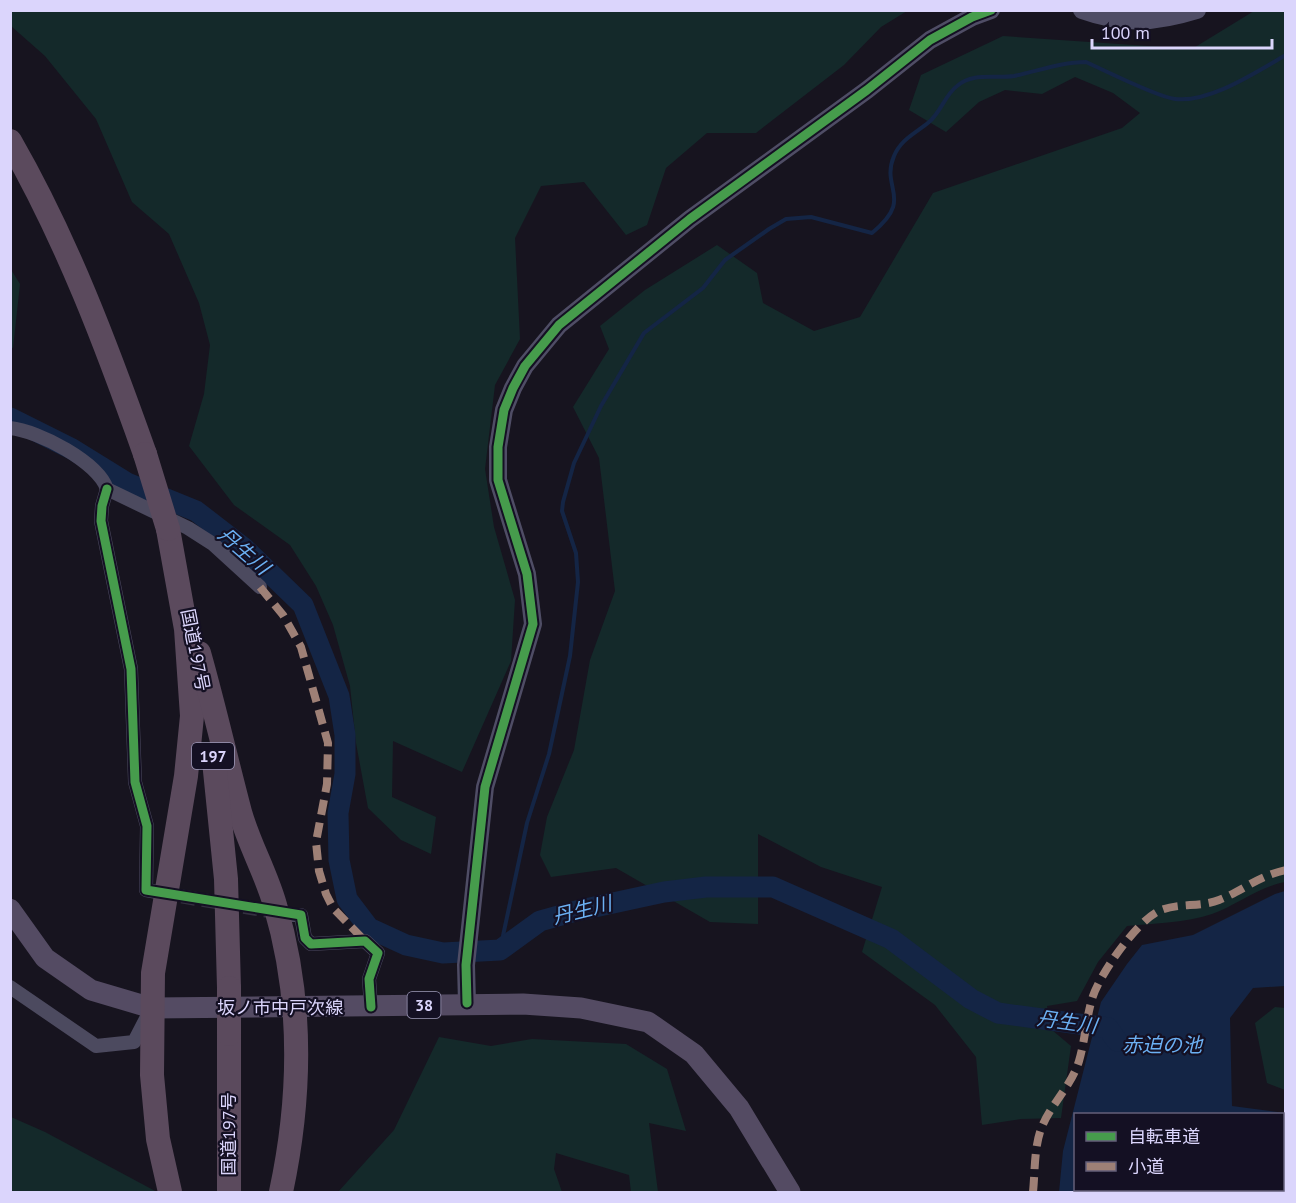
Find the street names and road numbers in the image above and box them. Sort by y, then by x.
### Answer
street label: 国道197号 [176,607,215,693]
road number: 197 [192,743,234,769]
road number: 38 [408,992,440,1018]
street label: 坂ノ市中戸次線 [217,996,343,1019]
street label: 国道197号 [217,1092,240,1176]

